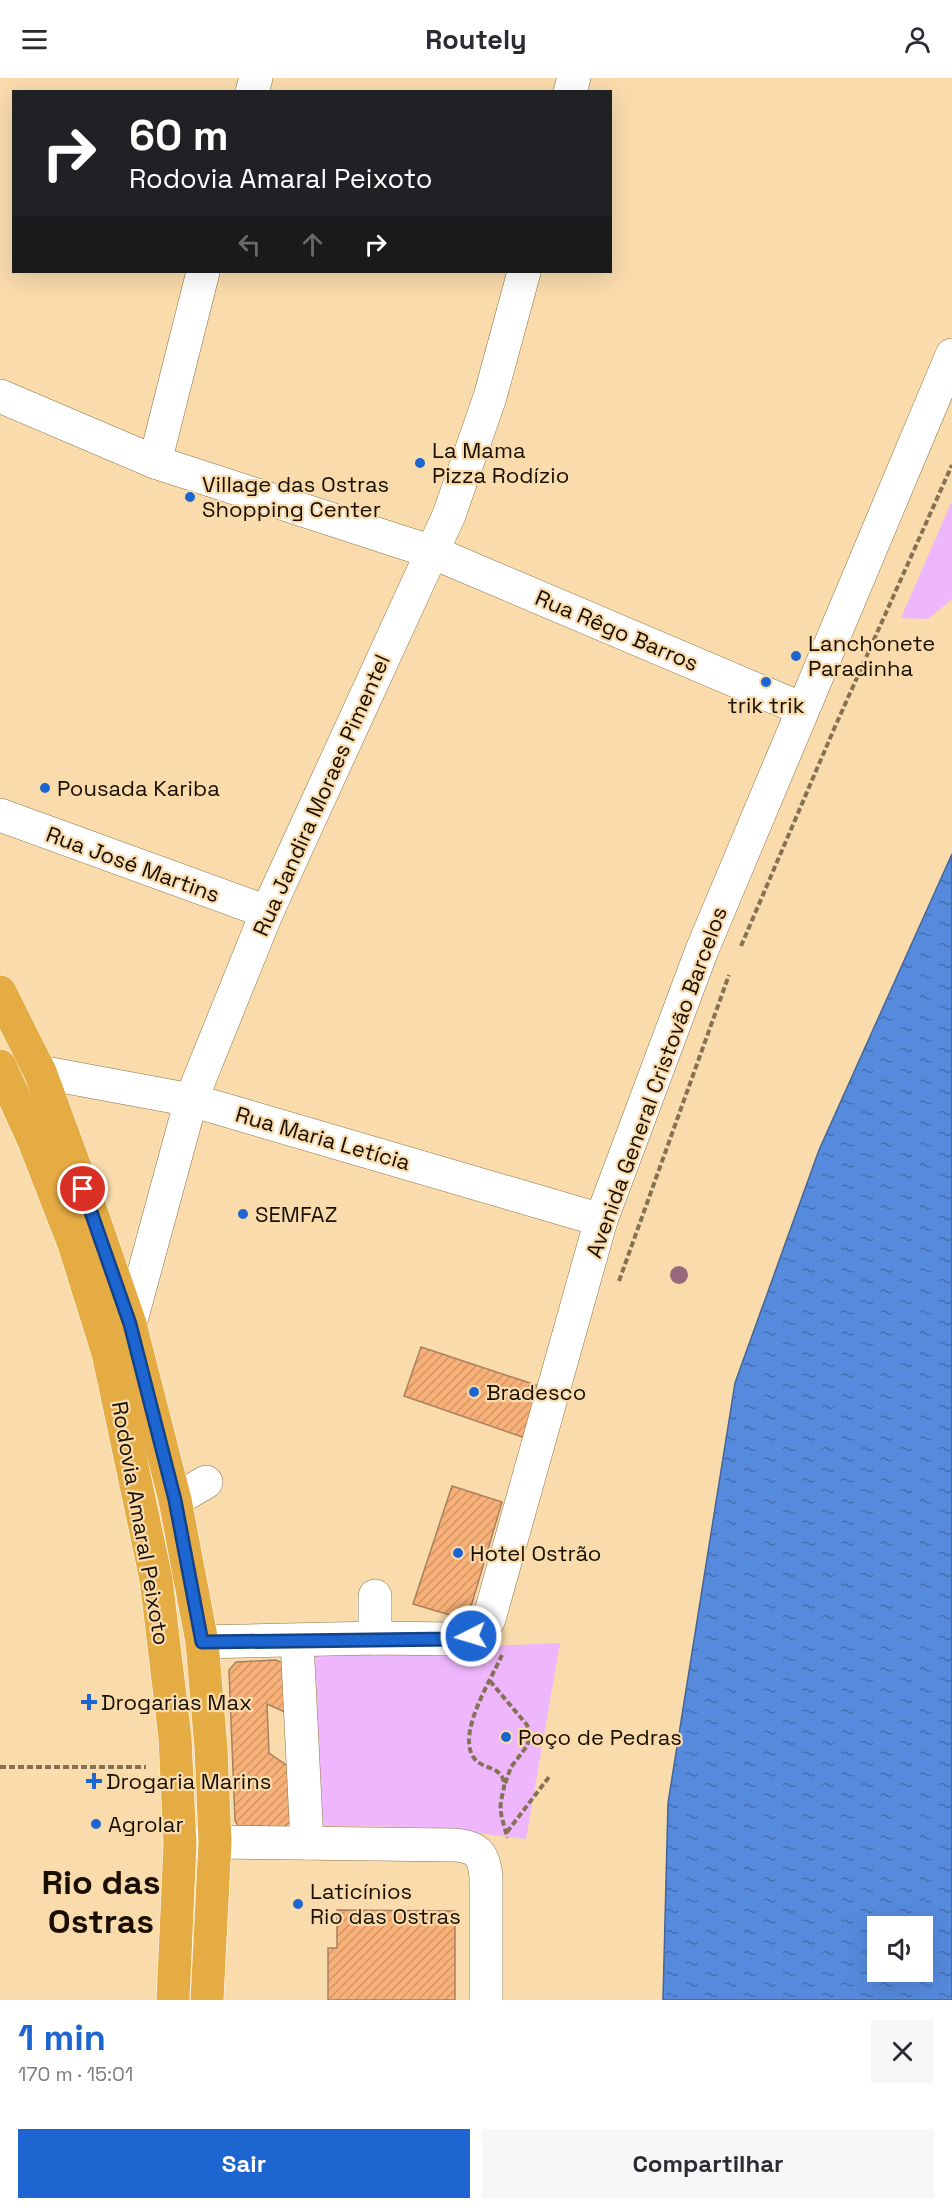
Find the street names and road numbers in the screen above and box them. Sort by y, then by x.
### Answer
street label: Rua Rêgo Barros [531,583,703,677]
street label: Rua Jandira Moraes Pimentel [246,650,396,940]
street label: Rua José Martins [42,820,224,908]
street label: Avenida General Cristovão Barcelos [579,902,733,1262]
street label: Rua Maria Letícia [232,1100,414,1176]
street label: Rodovia Amaral Peixoto [106,1399,176,1647]

